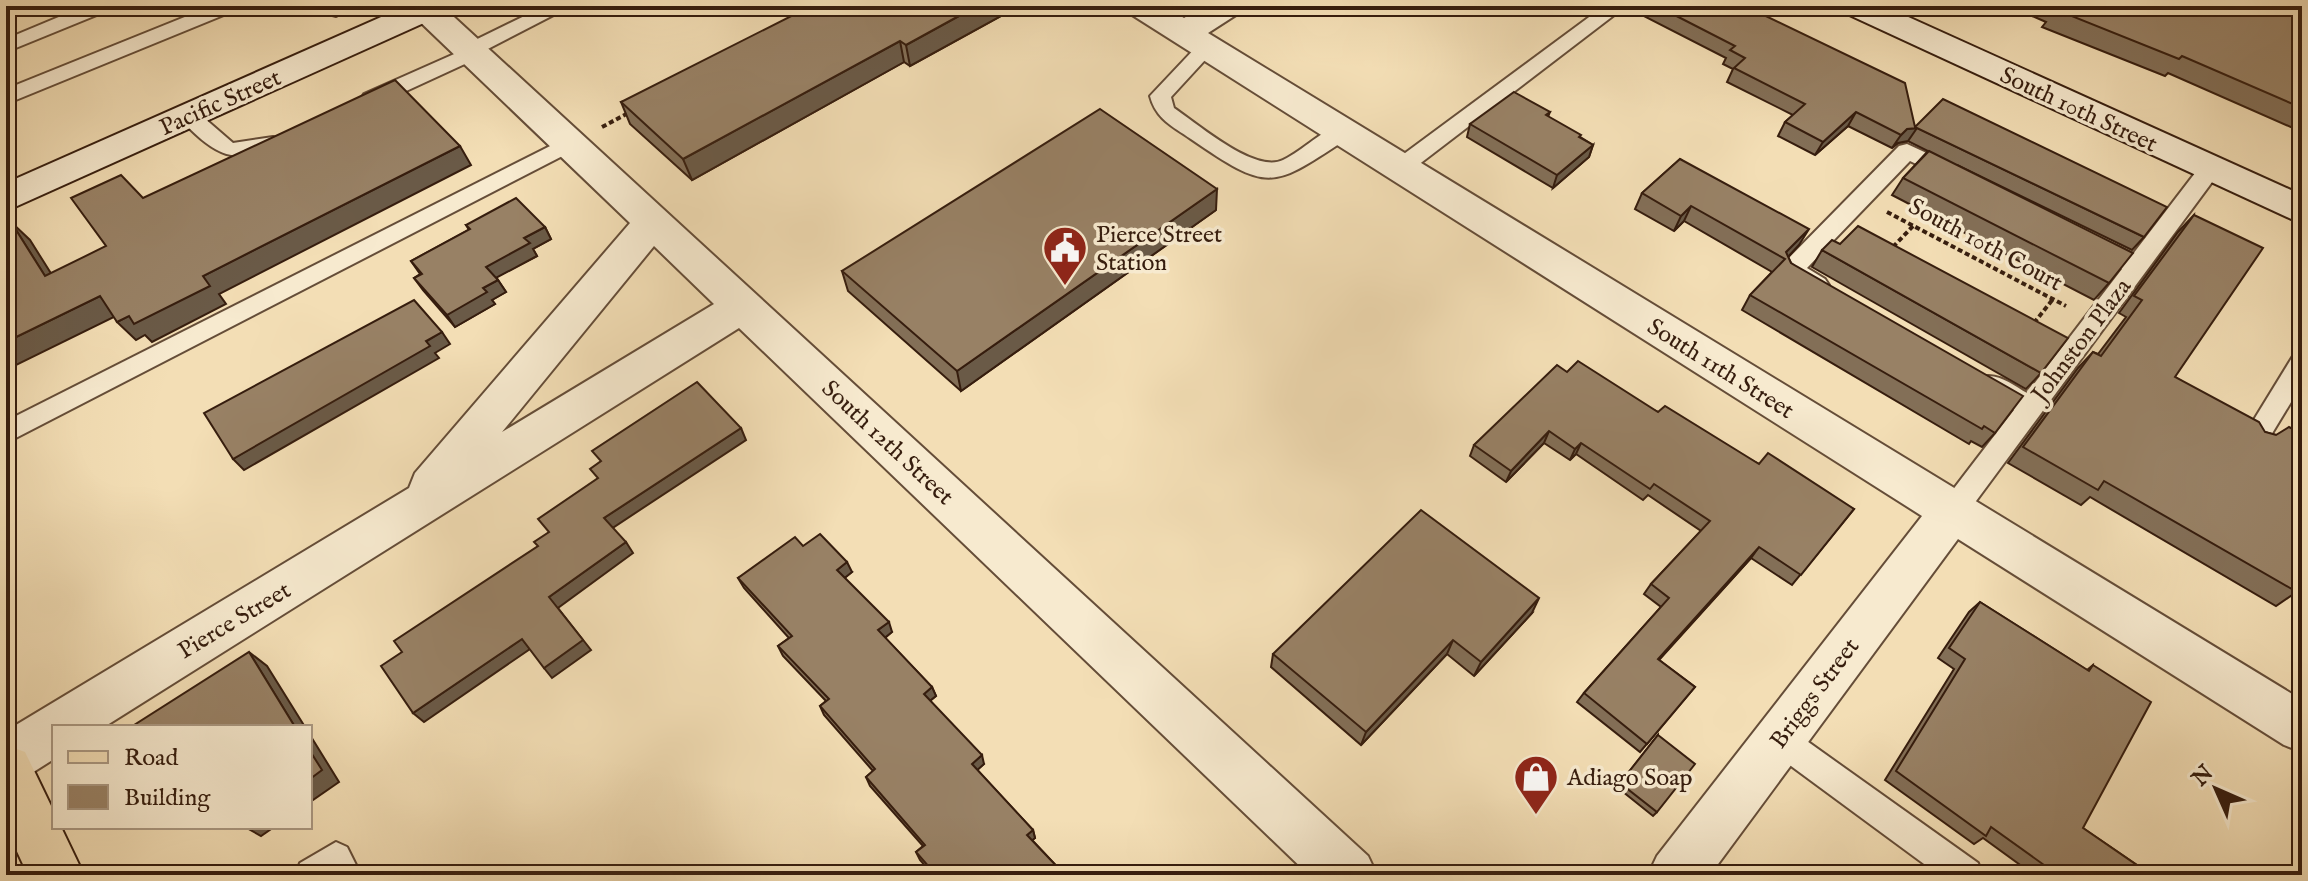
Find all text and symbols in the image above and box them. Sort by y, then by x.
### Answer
street label: South 10th Street [1995,60,2162,160]
street label: Pacific Street [155,63,286,144]
street label: South 10th Court [1903,192,2068,299]
place label: Pierce Street Station [1096,220,1222,279]
public building icon: Pierce Street Station [1041,224,1089,287]
street label: Johnston Plaza [2024,272,2139,411]
street label: South 11th Street [1641,312,1799,427]
street label: South 12th Street [814,374,960,512]
street label: Pierce Street [173,575,297,667]
street label: Briggs Street [1764,632,1867,755]
legend [52,725,312,829]
text: Road [124,743,178,774]
north arrow [2176,749,2256,829]
shop icon: Adiago Soap [1512,753,1560,816]
text: N [2186,760,2220,794]
place label: Adiago Soap [1566,763,1693,794]
text: Building [124,783,211,814]

